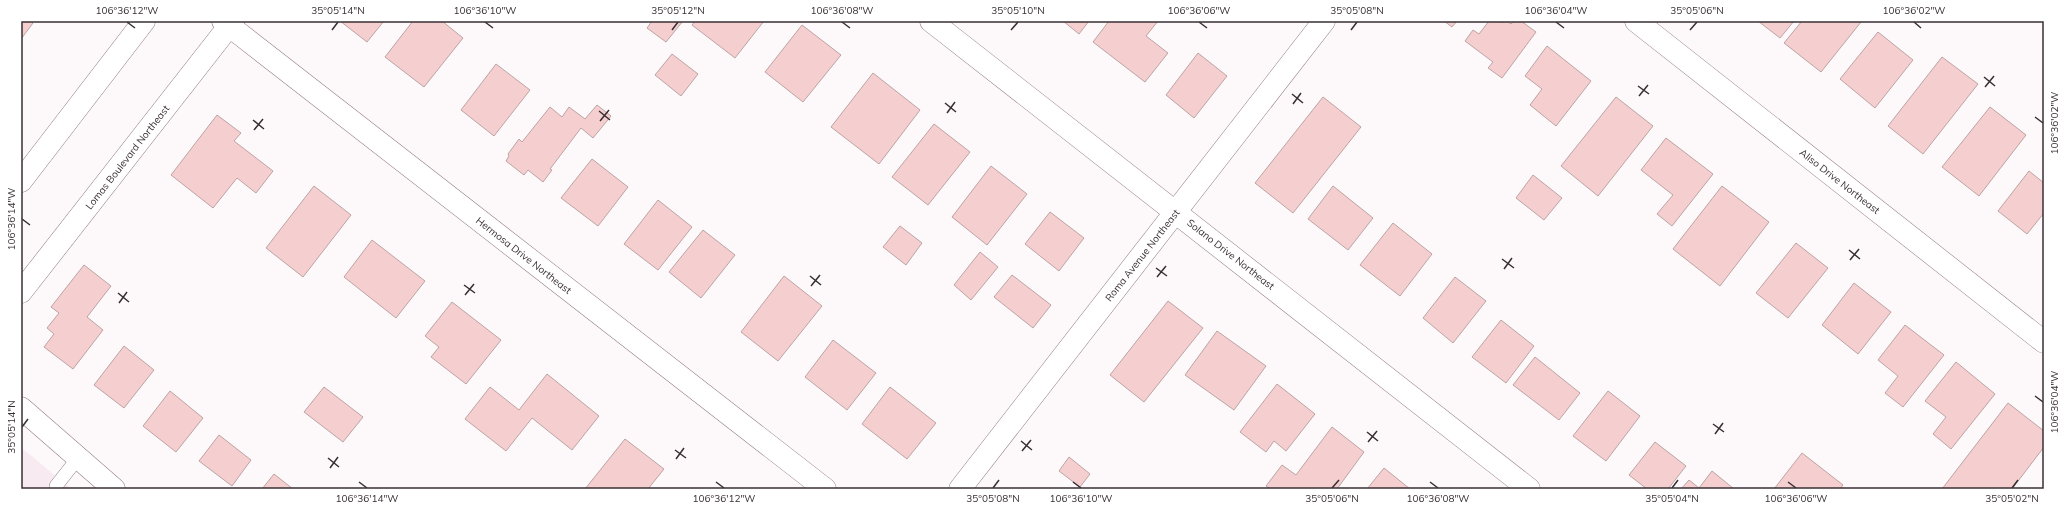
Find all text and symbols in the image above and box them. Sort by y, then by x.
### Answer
text: 106°36'12"W [96,4,158,17]
text: 35°05'14"N [311,4,365,17]
text: 106°36'10"W [454,4,516,17]
text: 35°05'12"N [651,4,705,17]
text: 106°36'08"W [811,4,873,17]
text: 35°05'10"N [991,4,1045,17]
text: 106°36'06"W [1168,4,1230,17]
text: 35°05'08"N [1330,4,1384,17]
text: 106°36'04"W [1525,4,1587,17]
text: 35°05'06"N [1670,4,1724,17]
text: 106°36'02"W [1883,4,1945,17]
text: 106°36'02"W [2048,92,2061,154]
street label: Lomas Boulevard Northeast [83,102,173,212]
street label: Aliso Drive Northeast [1797,146,1883,217]
text: 106°36'14"W [5,188,18,250]
street label: Roma Avenue Northeast [1102,206,1183,304]
street label: Hermosa Drive Northeast [473,214,575,297]
street label: Solano Drive Northeast [1184,216,1277,293]
text: 106°36'04"W [2048,371,2061,433]
text: 35°05'14"N [5,400,18,454]
text: 106°36'14"W [336,492,398,505]
text: 106°36'12"W [693,492,755,505]
text: 35°05'08"N [966,492,1020,505]
text: 106°36'10"W [1050,492,1112,505]
text: 35°05'06"N [1305,492,1359,505]
text: 106°36'08"W [1407,492,1469,505]
text: 35°05'04"N [1645,492,1699,505]
text: 106°36'06"W [1765,492,1827,505]
text: 35°05'02"N [1985,492,2039,505]

